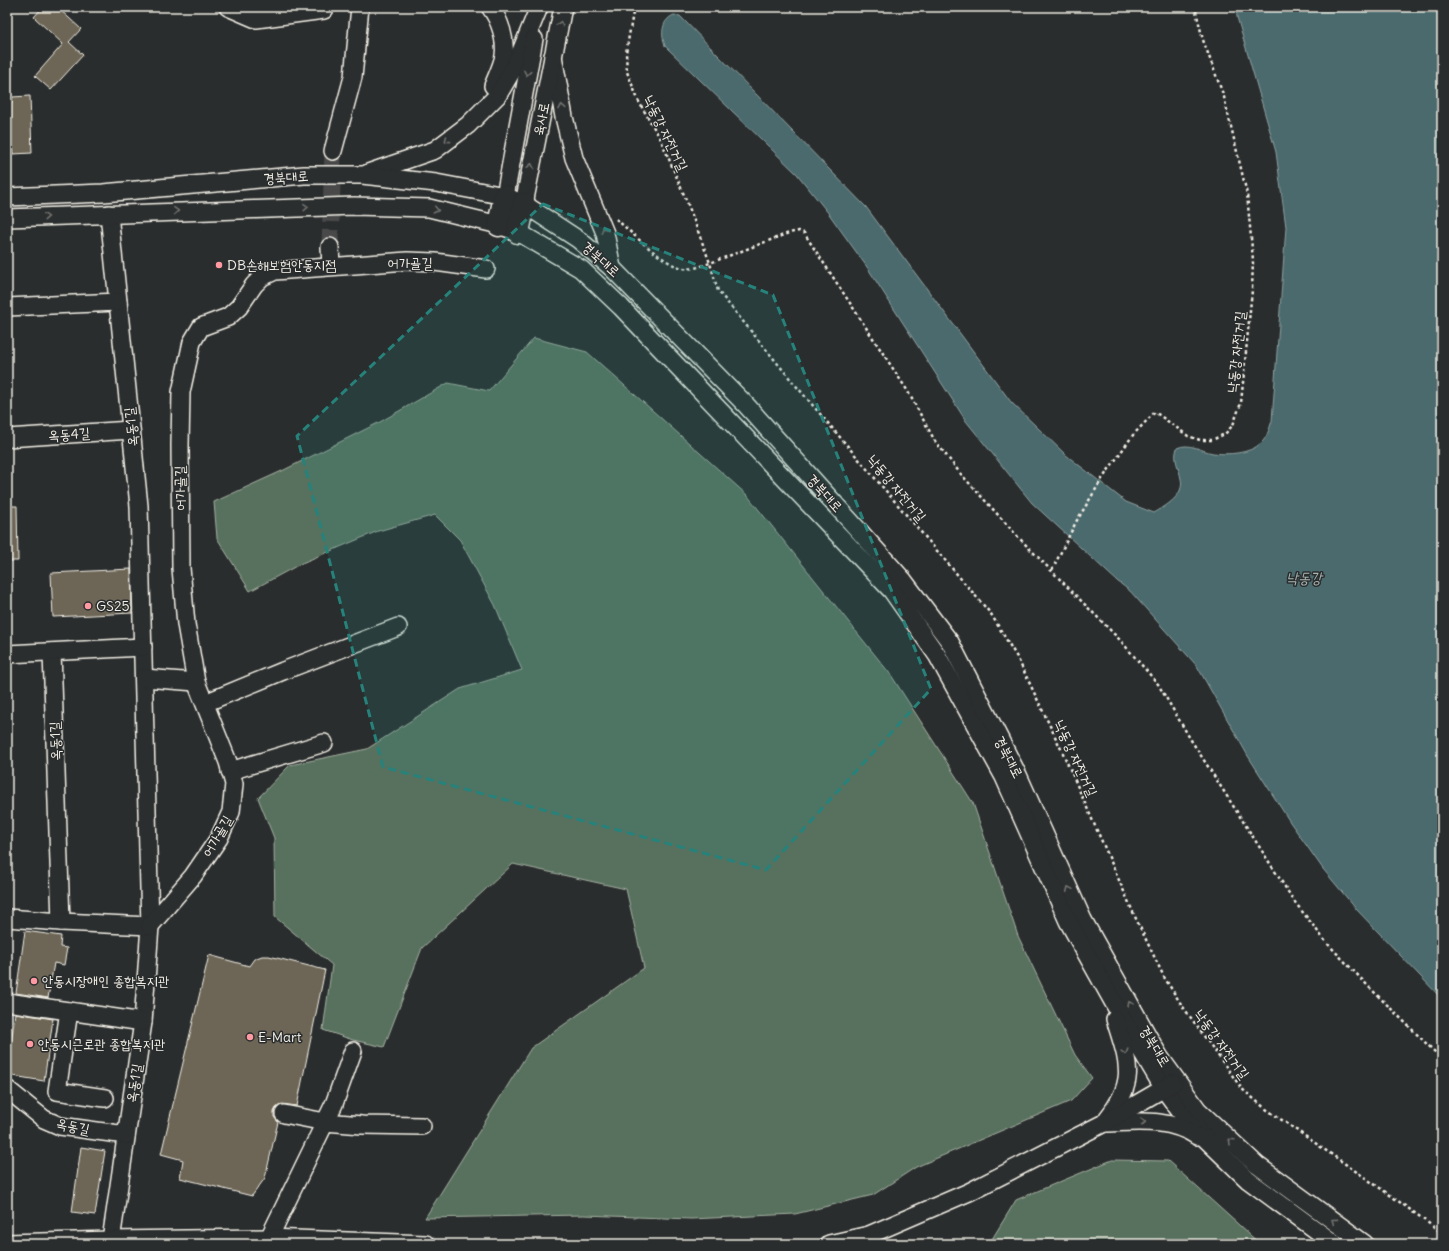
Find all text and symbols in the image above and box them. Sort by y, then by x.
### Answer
one-way arrow [555,21,563,28]
one-way arrow [524,70,532,76]
street label: 낙동강 자전거길 [640,92,692,175]
street label: 육사로 [529,101,553,137]
one-way arrow [559,104,567,110]
one-way arrow [445,135,452,142]
one-way arrow [527,163,535,169]
street label: 경북대로 [263,166,309,188]
one-way arrow [303,203,309,211]
one-way arrow [432,205,439,214]
one-way arrow [173,207,179,216]
one-way arrow [43,212,49,221]
one-way arrow [600,227,608,234]
street label: 경북대로 [578,237,624,281]
street label: 어가골길 [387,254,433,272]
place label: DB손해보험안동지점 [227,256,336,274]
marker: DB손해보험안동지점 [214,260,224,270]
street label: 낙동강 자전거길 [1223,309,1249,394]
street label: 옥동1길 [120,406,142,448]
street label: 옥동4길 [47,424,91,444]
street label: 낙동강 자전거길 [864,451,931,526]
street label: 어가골길 [171,465,189,511]
street label: 경북대로 [803,470,847,516]
water label: 낙동강 [1286,568,1324,587]
place label: GS25 [96,597,130,615]
marker: GS25 [83,601,93,611]
street label: 낙동강 자전거길 [1050,717,1102,800]
street label: 옥동1길 [45,720,65,761]
street label: 경북대로 [991,733,1027,781]
street label: 어가골길 [198,811,236,860]
one-way arrow [1066,885,1074,893]
place label: 안동시장애인 종합복지관 [42,972,169,990]
marker: 안동시장애인 종합복지관 [29,976,39,986]
one-way arrow [1127,1001,1134,1008]
street label: 낙동강 자전거길 [1191,1005,1254,1083]
street label: 경북대로 [1136,1022,1174,1070]
place label: E-Mart [258,1028,302,1046]
marker: E-Mart [245,1032,255,1042]
place label: 안동시근로관 종합복지관 [38,1035,165,1053]
marker: 안동시근로관 종합복지관 [25,1039,35,1049]
one-way arrow [1120,1049,1129,1056]
street label: 옥동1길 [122,1061,146,1104]
street label: 옥동길 [55,1114,92,1138]
one-way arrow [1140,1118,1146,1126]
one-way arrow [1229,1139,1236,1146]
one-way arrow [1331,1219,1338,1226]

